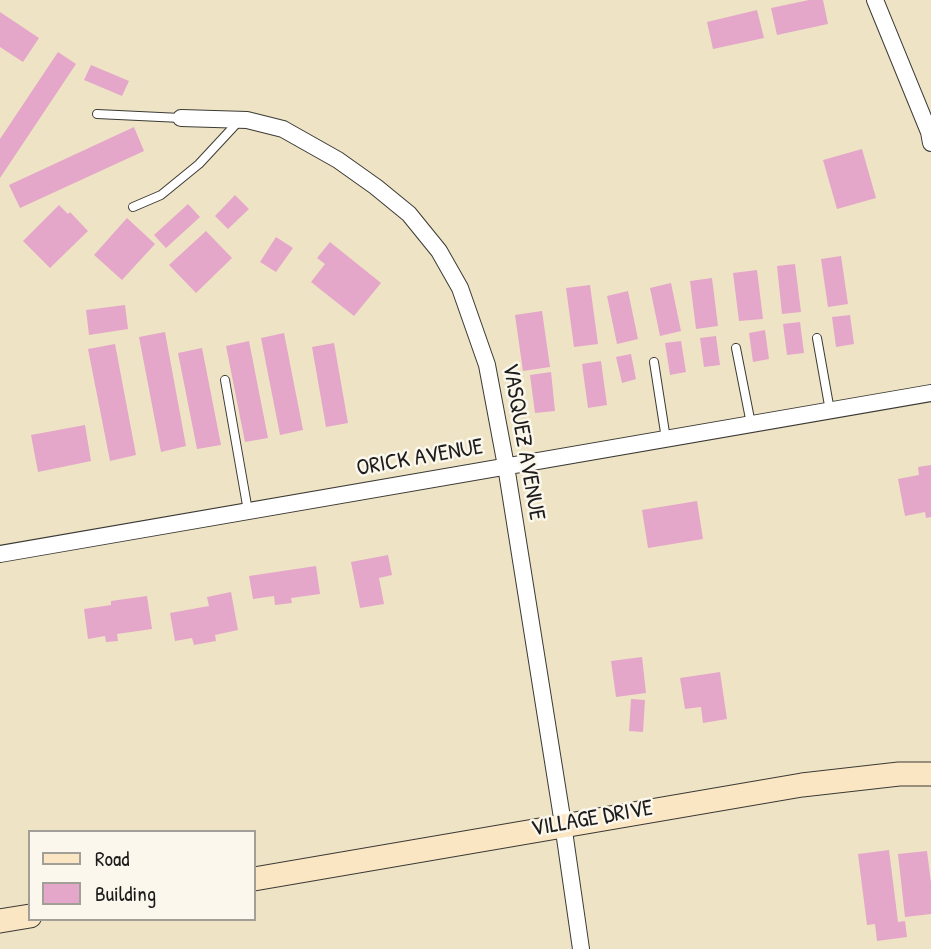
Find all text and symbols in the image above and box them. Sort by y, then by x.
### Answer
street label: VASQUEZ AVENUE [496,361,550,523]
street label: ORICK AVENUE [355,433,485,483]
street label: VILLAGE DRIVE [529,795,655,843]
legend [28,830,256,921]
text: Road [95,844,129,873]
text: Building [95,879,156,908]

